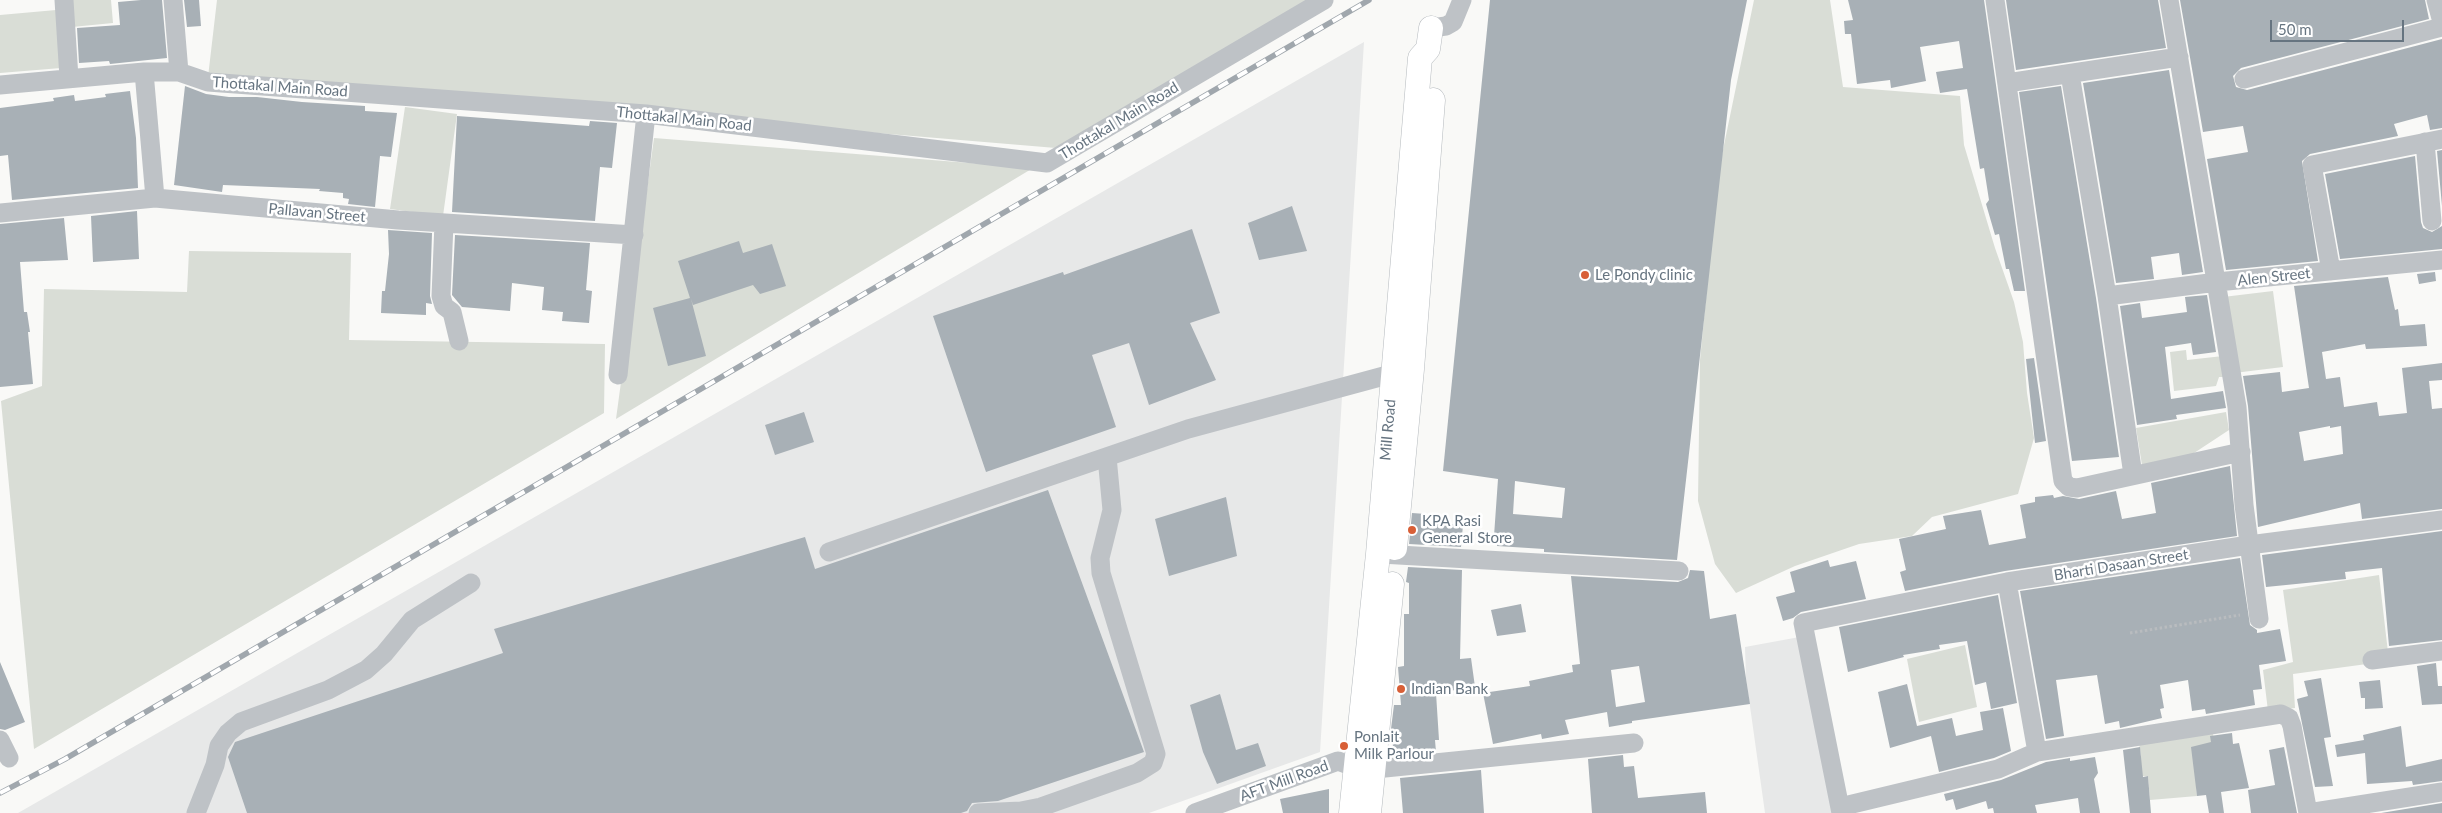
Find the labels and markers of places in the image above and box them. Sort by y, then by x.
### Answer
place label: Le Pondy clinic [1595,266,1693,284]
marker: Le Pondy clinic [1579,269,1591,281]
place label: KPA Rasi General Store [1422,512,1512,547]
marker: KPA Rasi General Store [1406,524,1418,536]
place label: Indian Bank [1411,680,1488,698]
marker: Indian Bank [1395,683,1407,695]
place label: Ponlait Milk Parlour [1354,728,1434,763]
marker: Ponlait Milk Parlour [1338,740,1350,752]

